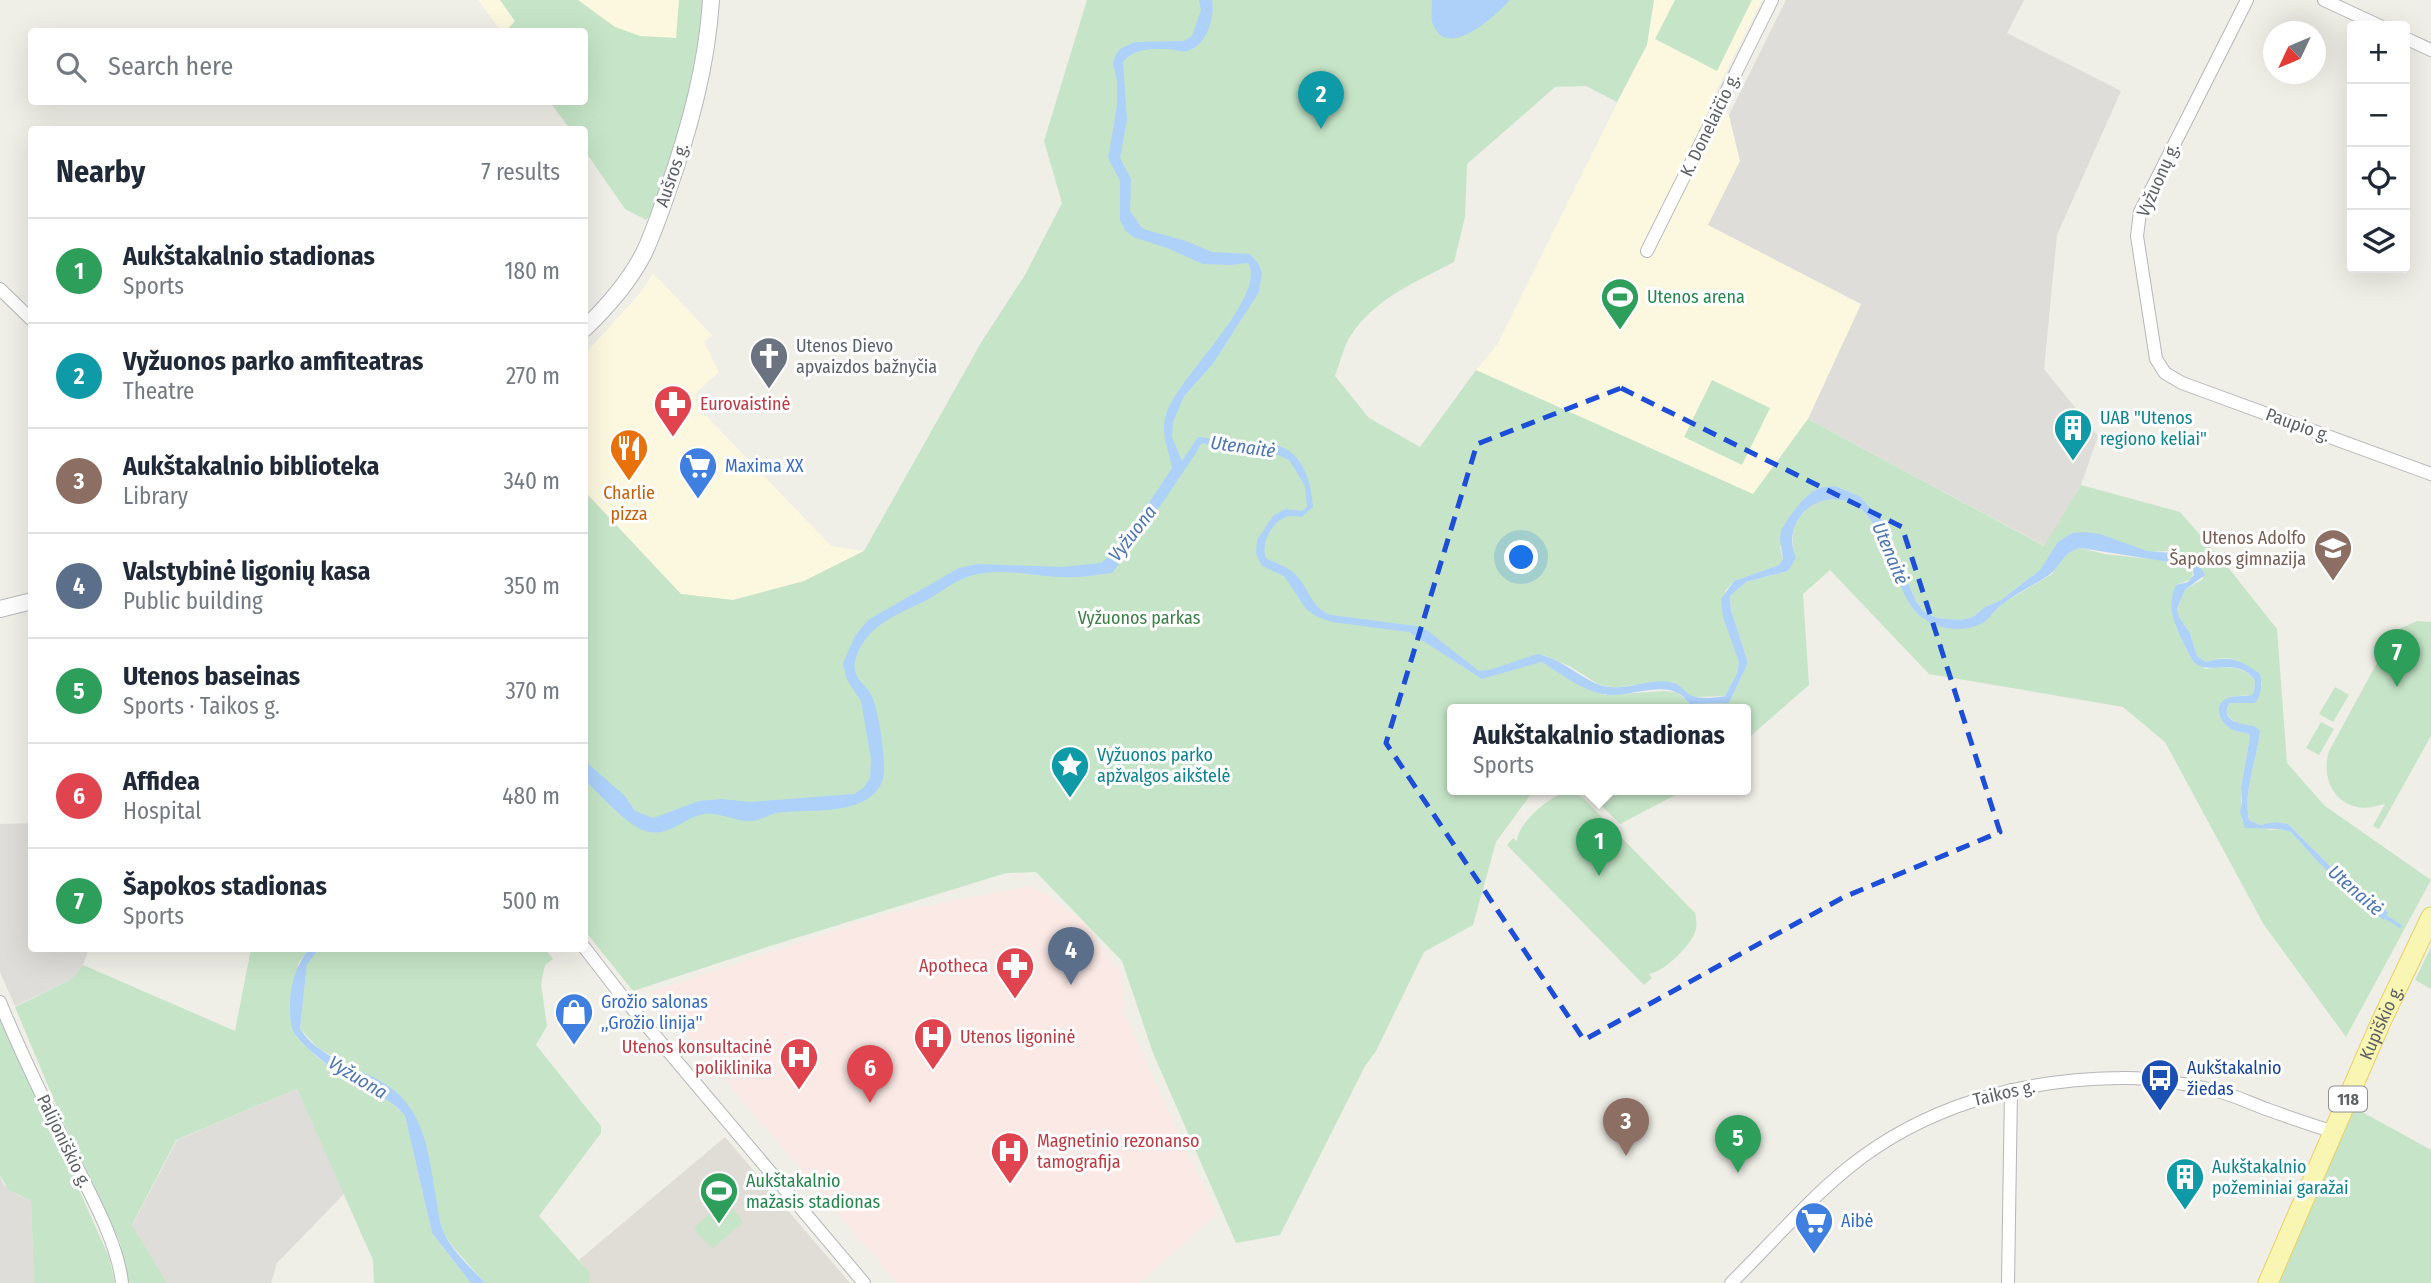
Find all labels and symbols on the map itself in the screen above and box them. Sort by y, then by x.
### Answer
north arrow [2263,21,2326,84]
street label: K. Donelaičio g. [1676,70,1745,180]
pin: 2 [1298,71,1344,129]
street label: Aušros g. [651,140,693,210]
street label: Vyžuonų g. [2132,140,2184,220]
sports icon: Utenos arena [1599,276,1641,331]
place label: Utenos arena [1647,286,1745,308]
church icon: Utenos Dievo apvaizdos bažnyčia [748,335,790,390]
place label: Utenos Dievo apvaizdos bažnyčia [796,335,937,378]
pharmacy icon: Eurovaistinė [652,383,694,438]
place label: Eurovaistinė [700,393,790,415]
street label: Paupio g. [2263,403,2333,447]
building icon: UAB "Utenos regiono keliai" [2052,407,2094,462]
place label: UAB "Utenos regiono keliai" [2100,407,2207,450]
restaurant icon: Charlie pizza [608,427,650,482]
water label: Utenaitė [1209,431,1277,462]
supermarket icon: Maxima XX [677,445,719,500]
place label: Maxima XX [725,455,804,477]
place label: Charlie pizza [603,482,655,525]
water label: Vyžuona [1103,501,1161,566]
water label: Utenaitė [1867,519,1914,588]
place label: Utenos Adolfo Šapokos gimnazija [2169,527,2306,570]
school or university icon: Utenos Adolfo Šapokos gimnazija [2312,527,2354,582]
your location [1504,540,1538,574]
park label: Vyžuonos parkas [1078,607,1201,629]
pin: 7 [2374,629,2420,687]
place icon: Vyžuonos parko apžvalgos aikštelė [1049,744,1091,799]
place label: Vyžuonos parko apžvalgos aikštelė [1097,744,1231,787]
pin: 1 [1576,818,1622,876]
water label: Utenaitė [2323,860,2388,921]
pin: 4 [1048,927,1094,985]
pharmacy icon: Apotheca [994,945,1036,1000]
place label: Apotheca [919,955,988,977]
street label: Kupiškio g. [2355,982,2408,1063]
shop icon: Grožio salonas ,,Grožio linija'' [553,991,595,1046]
place label: Grožio salonas ,,Grožio linija'' [601,991,708,1034]
hospital icon: Utenos ligoninė [912,1016,954,1071]
place label: Utenos ligoninė [960,1026,1075,1048]
place label: Utenos konsultacinė poliklinika [622,1036,772,1079]
hospital icon: Utenos konsultacinė poliklinika [778,1036,820,1091]
pin: 6 [847,1045,893,1103]
water label: Vyžuona [324,1051,391,1104]
bus stop icon: Aukštakalnio žiedas [2139,1057,2181,1112]
place label: Aukštakalnio žiedas [2187,1057,2281,1100]
street label: Taikos g. [1971,1075,2037,1111]
road number: 118 [2329,1086,2367,1112]
street label: Palijoniškio g. [32,1091,96,1191]
pin: 3 [1603,1098,1649,1156]
pin: 5 [1715,1115,1761,1173]
hospital icon: Magnetinio rezonanso tamografija [989,1130,1031,1185]
place label: Magnetinio rezonanso tamografija [1037,1130,1199,1173]
building icon: Aukštakalnio požeminiai garažai [2164,1156,2206,1211]
place label: Aukštakalnio požeminiai garažai [2212,1156,2349,1199]
sports icon: Aukštakalnio mažasis stadionas [698,1170,740,1225]
place label: Aukštakalnio mažasis stadionas [746,1170,880,1213]
supermarket icon: Aibė [1793,1200,1835,1255]
place label: Aibė [1841,1210,1874,1232]

